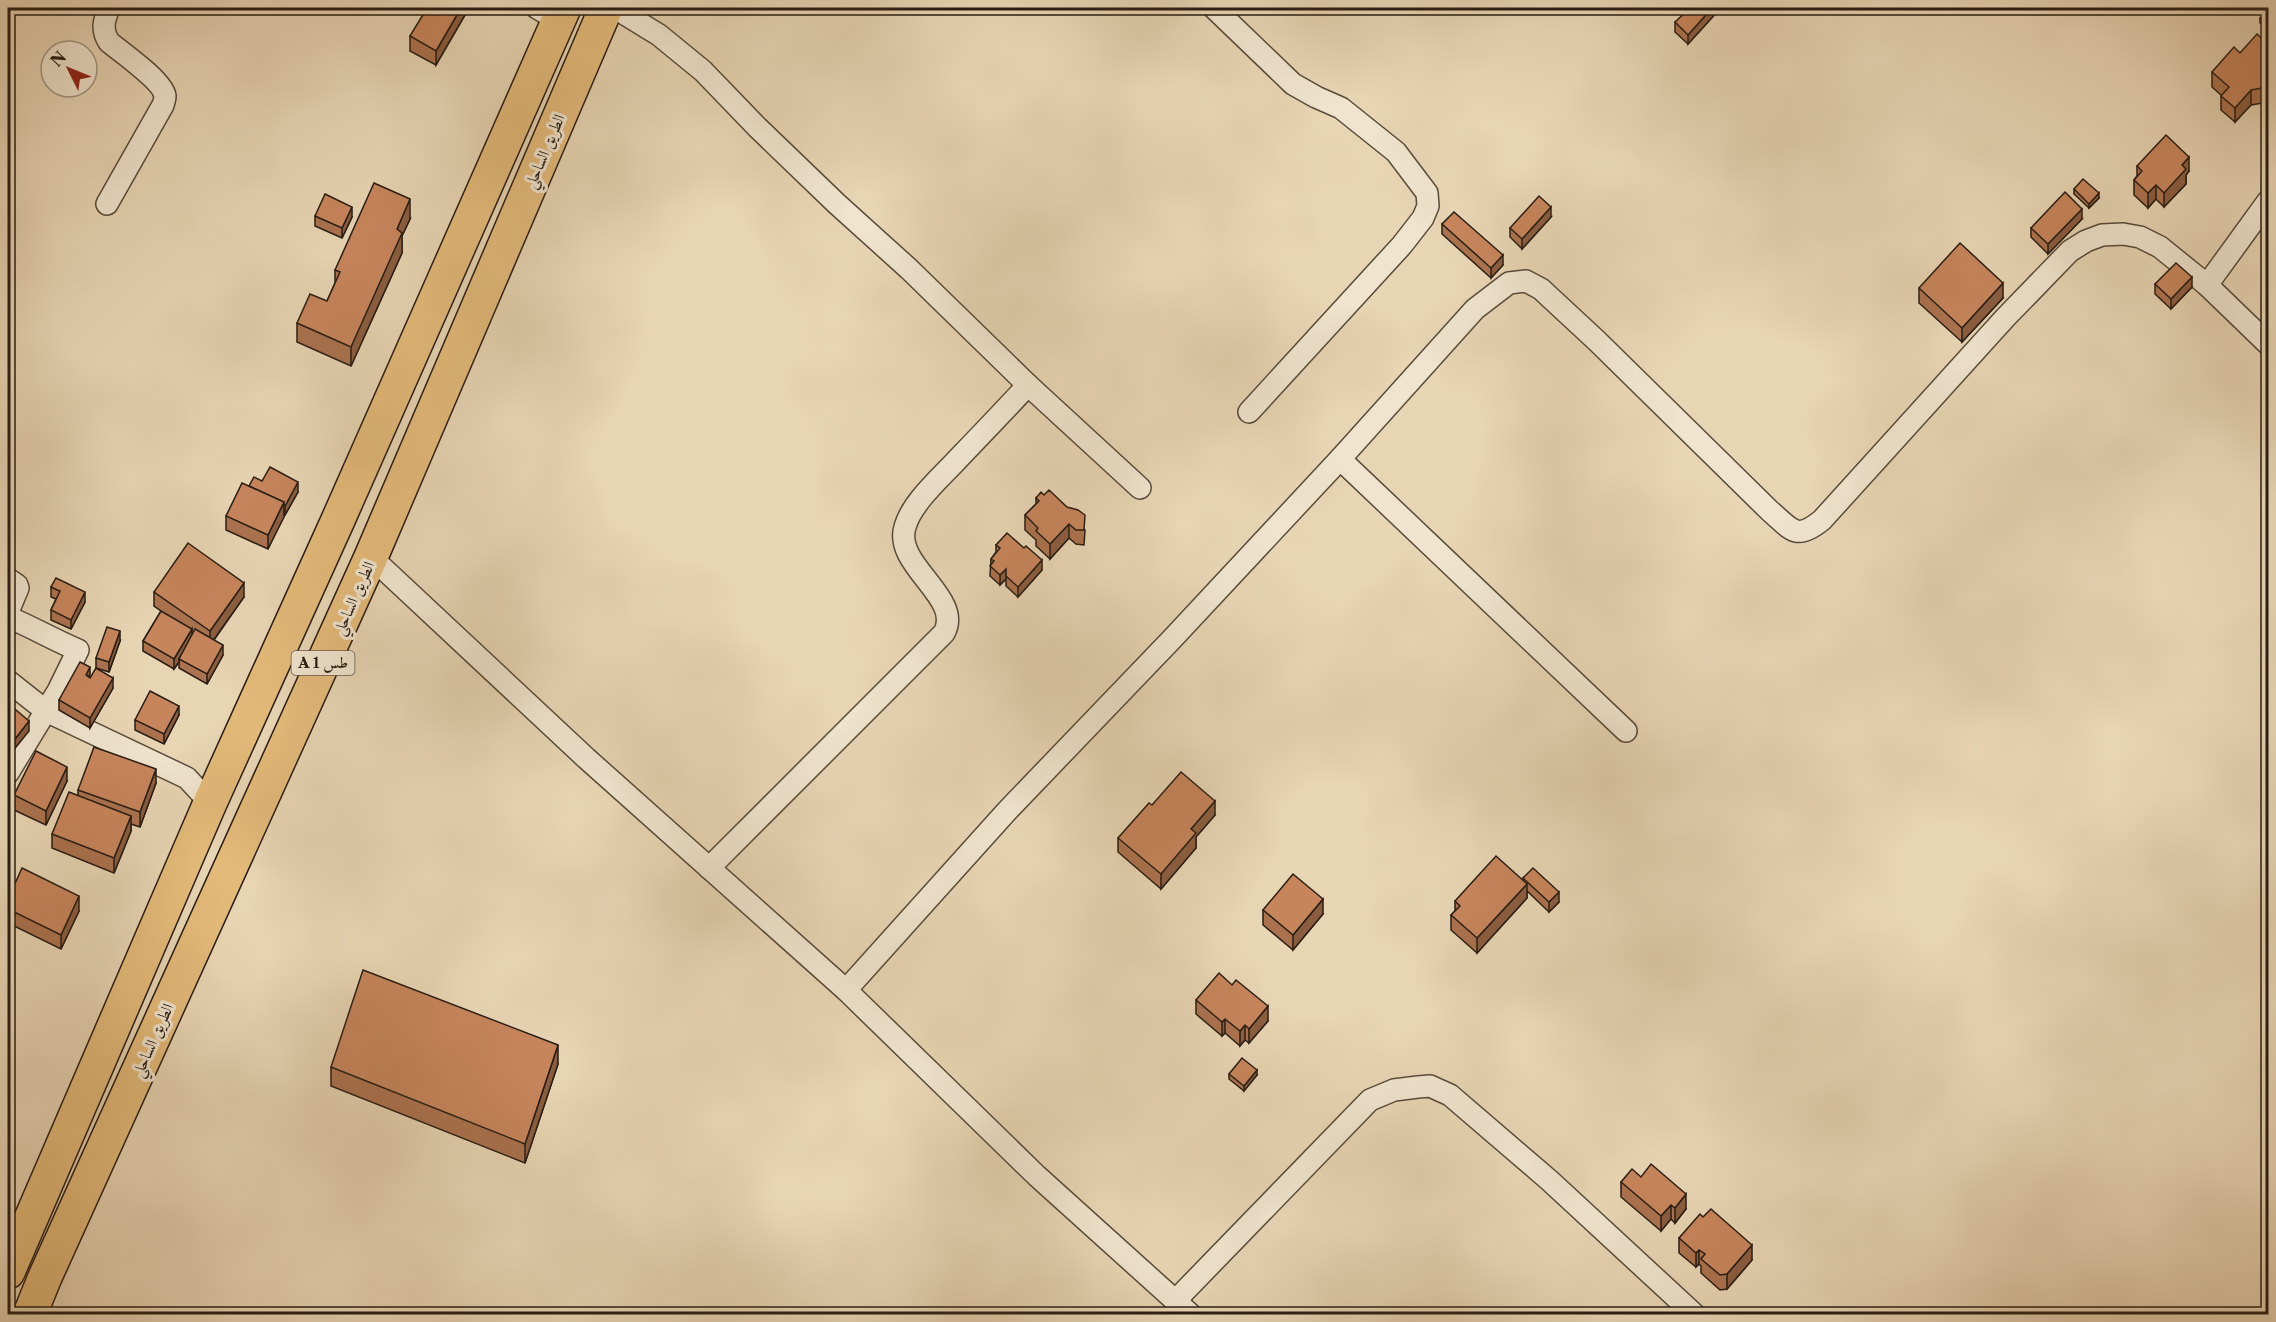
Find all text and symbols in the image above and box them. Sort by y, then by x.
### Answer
north arrow [39,39,99,99]
text: N [46,47,70,71]
street label: الطريق الساحلي [519,111,574,194]
street label: الطريق الساحلي [328,558,384,641]
road number: A 1 طس [292,651,354,675]
street label: الطريق الساحلي [127,1000,183,1083]

